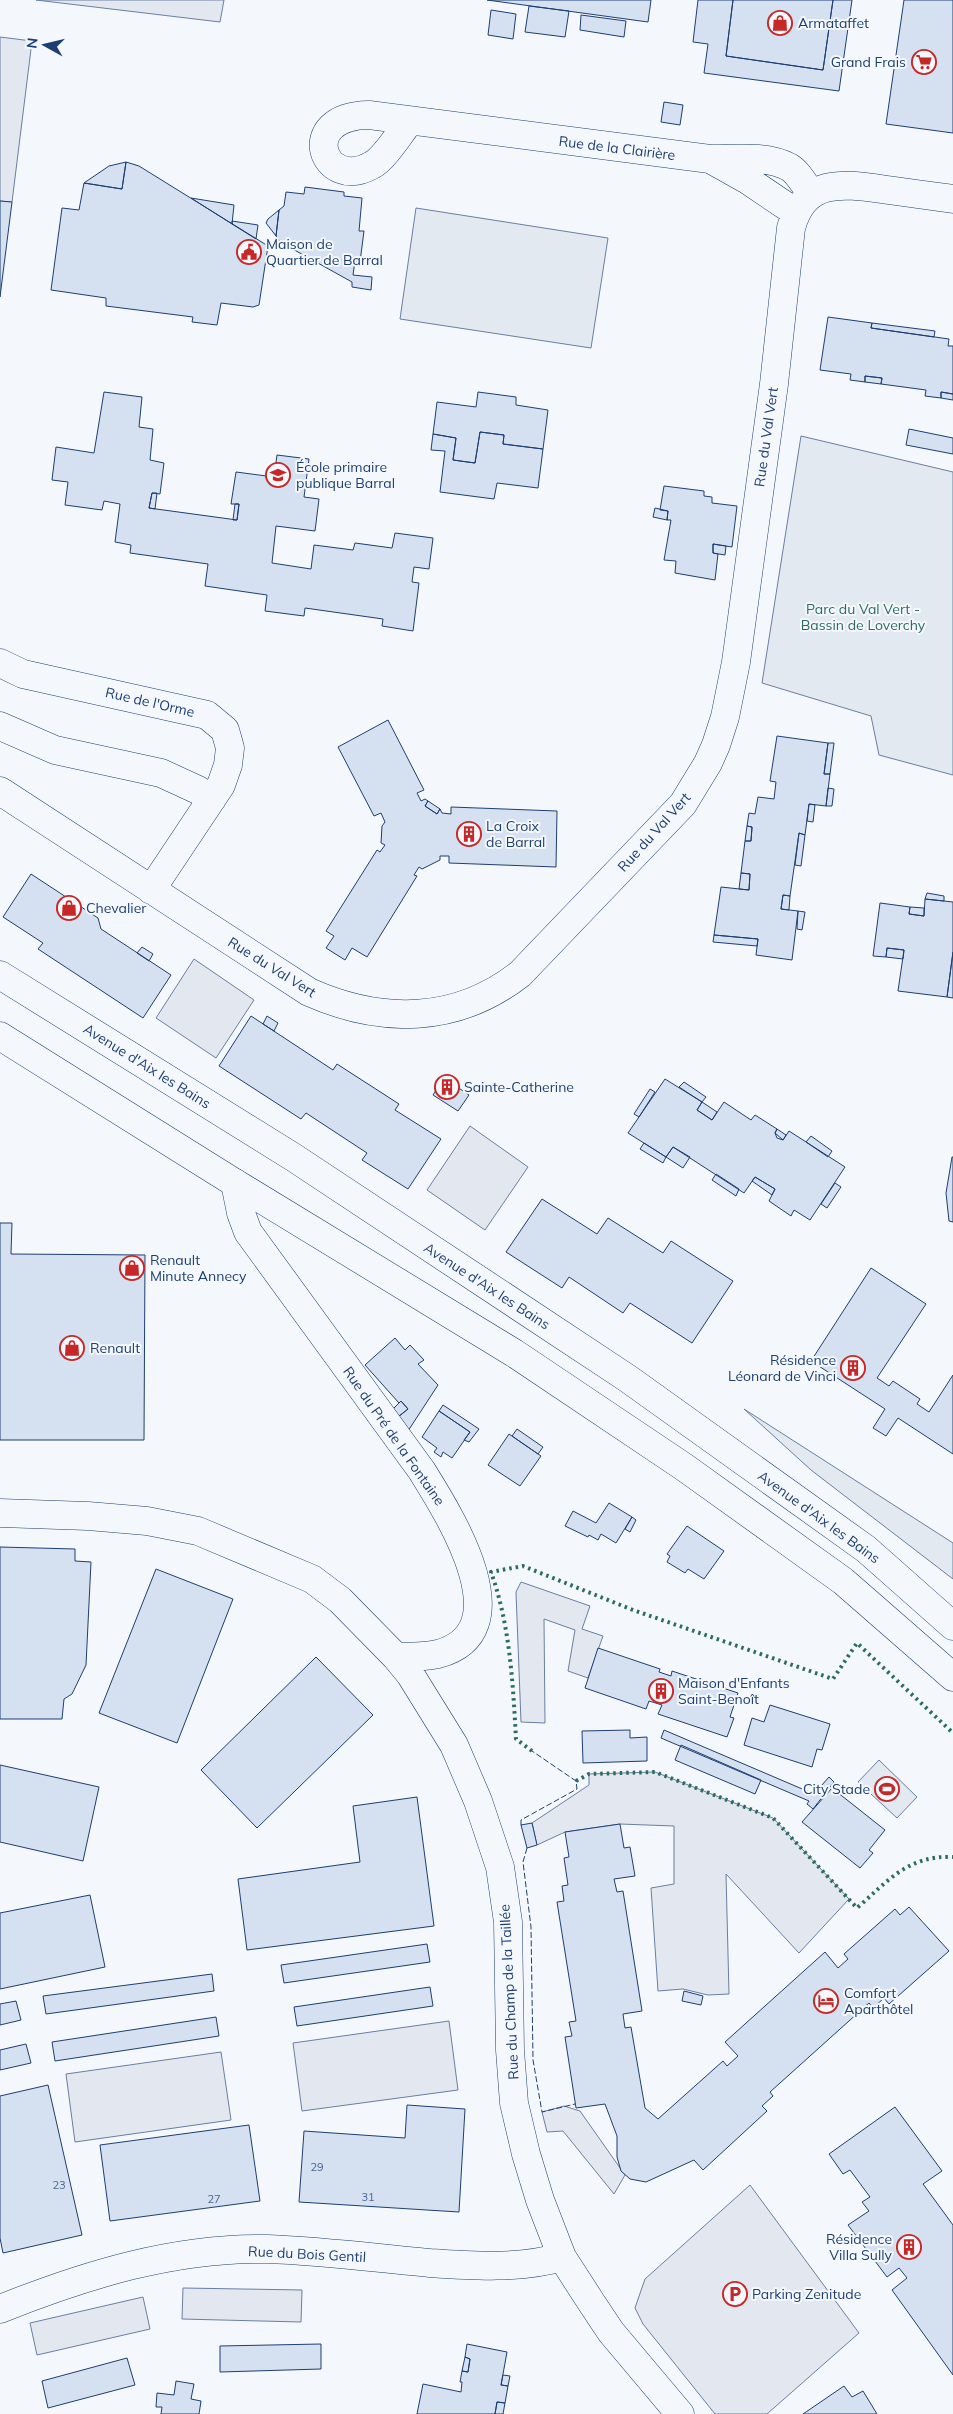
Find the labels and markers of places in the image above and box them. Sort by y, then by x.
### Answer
shop icon: Armataffet [767,10,793,36]
place label: Armataffet [798,14,869,32]
supermarket icon: Grand Frais [911,49,937,75]
place label: Grand Frais [831,53,906,71]
place label: Maison de Quartier de Barral [266,235,383,269]
public building icon: Maison de Quartier de Barral [236,239,262,265]
place label: École primaire publique Barral [296,458,395,492]
school or university icon: École primaire publique Barral [265,462,291,488]
place label: La Croix de Barral [486,817,545,851]
building icon: La Croix de Barral [456,821,482,847]
shop icon: Chevalier [56,895,82,921]
place label: Chevalier [86,899,147,917]
building icon: Sainte-Catherine [434,1074,460,1100]
place label: Sainte-Catherine [464,1078,574,1096]
place label: Renault Minute Annecy [150,1251,247,1285]
shop icon: Renault Minute Annecy [119,1255,145,1281]
shop icon: Renault [59,1335,85,1361]
place label: Renault [90,1339,140,1357]
place label: Résidence Léonard de Vinci [728,1351,836,1385]
building icon: Résidence Léonard de Vinci [840,1355,866,1381]
place label: Maison d'Enfants Saint-Benoît [678,1674,790,1708]
building icon: Maison d'Enfants Saint-Benoît [648,1678,674,1704]
sports icon: City Stade [874,1776,900,1802]
place label: City Stade [803,1780,870,1798]
place label: Comfort Aparthôtel [844,1984,913,2018]
hotel icon: Comfort Aparthôtel [813,1988,839,2014]
place label: Résidence Villa Sully [826,2230,893,2264]
building icon: Résidence Villa Sully [896,2234,922,2260]
parking icon: Parking Zenitude [722,2281,748,2307]
place label: Parking Zenitude [752,2285,861,2303]

